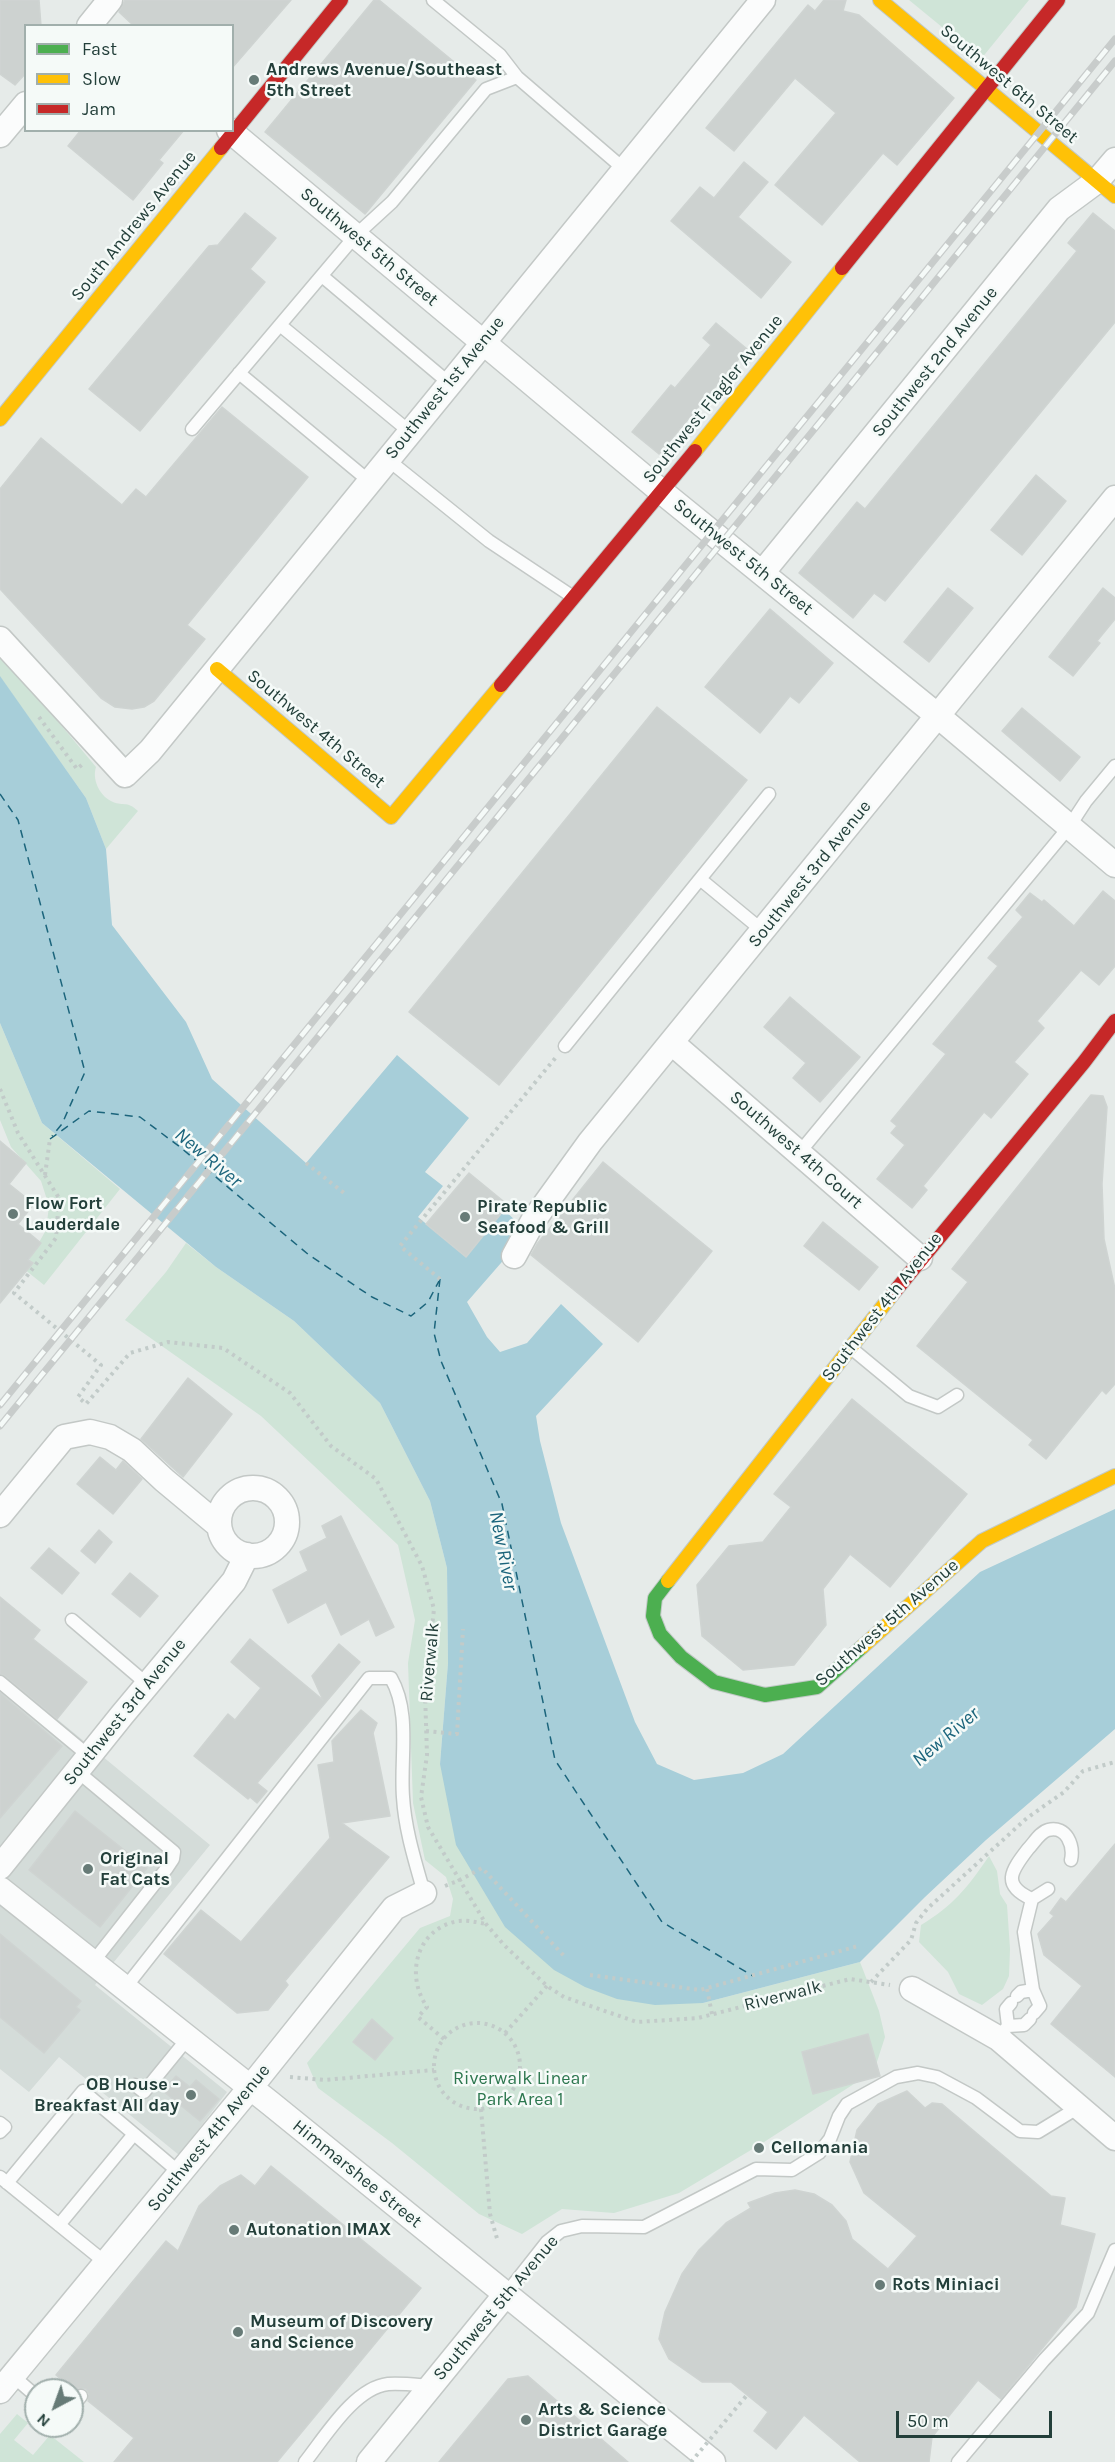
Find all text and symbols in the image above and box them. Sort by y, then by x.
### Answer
street label: Southwest 6th Street [936,20,1082,148]
legend [24,24,234,132]
text: Fast [82,38,117,60]
place label: Andrews Avenue/Southeast 5th Street [266,59,502,101]
text: Slow [82,68,121,90]
marker: Andrews Avenue/Southeast 5th Street [247,73,261,87]
text: Jam [82,98,116,120]
street label: South Andrews Avenue [67,146,201,306]
street label: Southwest 5th Street [296,183,442,311]
street label: Southwest 2nd Avenue [868,282,1002,442]
street label: Southwest Flagler Avenue [638,310,788,488]
street label: Southwest 1st Avenue [381,312,509,464]
street label: Southwest 5th Street [669,494,817,620]
street label: Southwest 4th Street [243,665,389,793]
street label: Southwest 3rd Avenue [744,796,876,952]
street label: Southwest 4th Court [725,1086,867,1214]
water label: New River [169,1123,247,1193]
place label: Flow Fort Lauderdale [25,1193,120,1236]
place label: Pirate Republic Seafood & Grill [477,1196,609,1238]
marker: Flow Fort Lauderdale [6,1207,20,1221]
marker: Pirate Republic Seafood & Grill [458,1210,472,1224]
street label: Southwest 4th Avenue [817,1228,947,1386]
water label: New River [484,1509,522,1593]
street label: Southwest 5th Avenue [811,1555,963,1691]
street label: Riverwalk [416,1622,444,1702]
street label: Southwest 3rd Avenue [59,1634,191,1790]
water label: New River [907,1702,985,1772]
place label: Original Fat Cats [100,1848,170,1890]
marker: Original Fat Cats [81,1862,95,1876]
street label: Riverwalk [742,1976,824,2016]
street label: Southwest 4th Avenue [143,2060,275,2216]
park label: Riverwalk Linear Park Area 1 [453,2068,587,2110]
place label: OB House - Breakfast All day [34,2074,179,2116]
marker: OB House - Breakfast All day [184,2088,198,2102]
street label: Himmarshee Street [288,2115,426,2233]
place label: Cellomania [771,2137,868,2159]
marker: Cellomania [752,2141,766,2155]
place label: Autonation IMAX [246,2219,391,2241]
marker: Autonation IMAX [227,2223,241,2237]
street label: Southwest 5th Avenue [429,2231,563,2385]
place label: Rots Miniaci [892,2274,1000,2296]
marker: Rots Miniaci [873,2278,887,2292]
place label: Museum of Discovery and Science [250,2311,433,2354]
marker: Museum of Discovery and Science [231,2325,245,2339]
north arrow [24,2378,84,2438]
place label: Arts & Science District Garage [538,2399,667,2442]
scale bar [899,2399,1055,2437]
text: N [33,2410,54,2431]
text: 50 m [907,2410,949,2432]
marker: Arts & Science District Garage [519,2413,533,2427]

